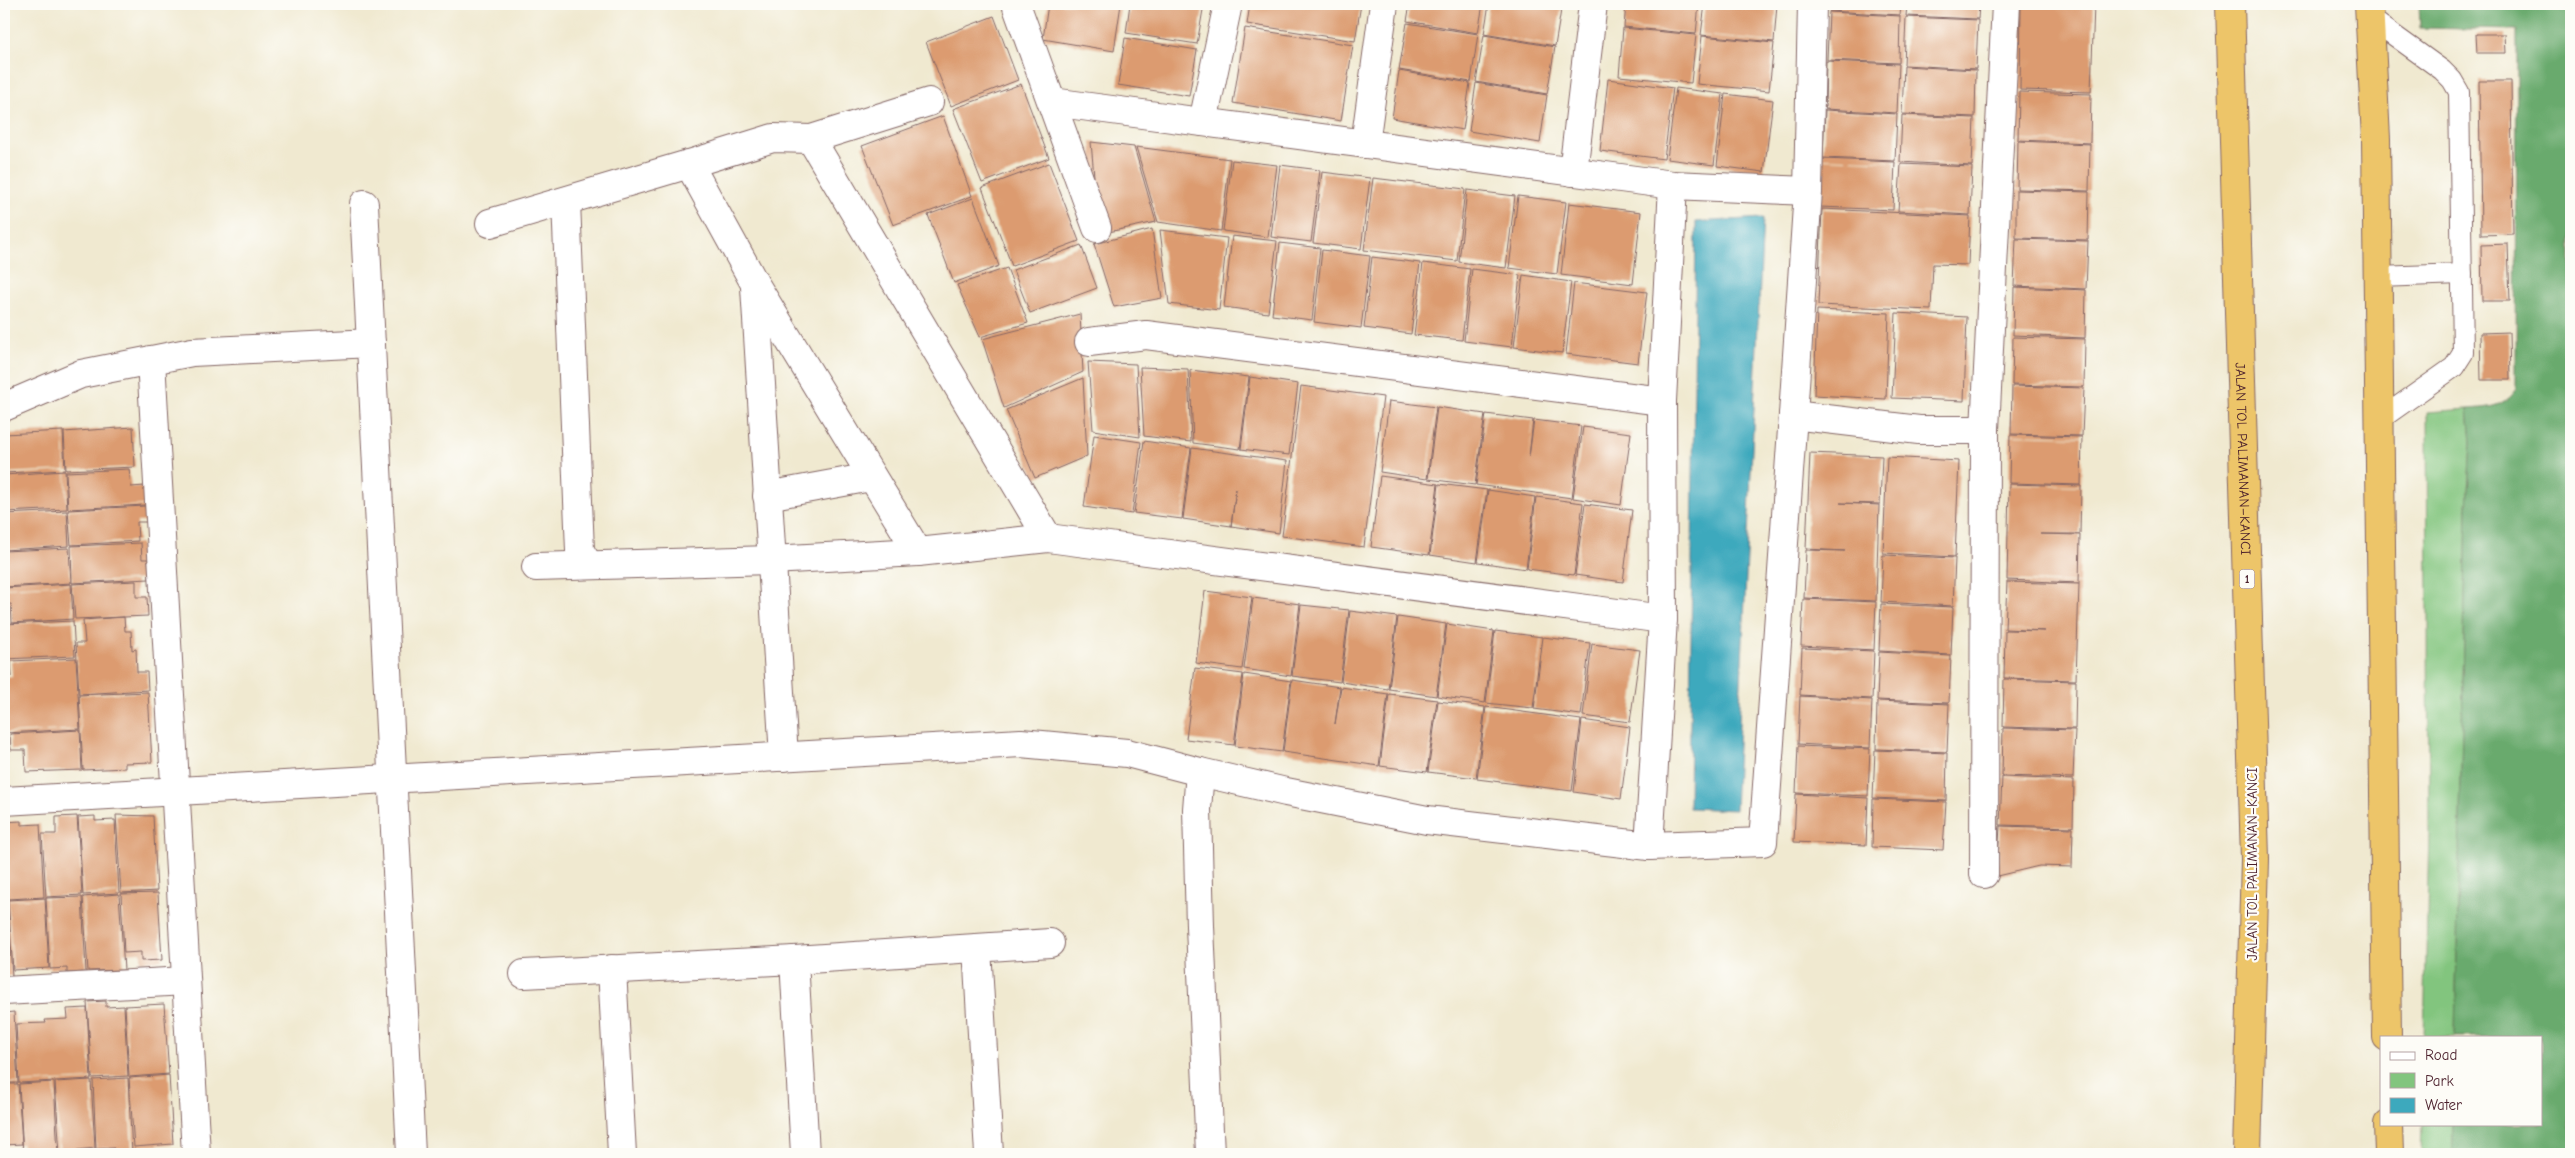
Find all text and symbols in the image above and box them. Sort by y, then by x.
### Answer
street label: JALAN TOL PALIMANAN–KANCI [2231,362,2254,555]
road number: 1 [2240,570,2254,588]
street label: JALAN TOL PALIMANAN–KANCI [2244,768,2261,960]
legend [2380,1036,2542,1126]
text: Road [2425,1046,2457,1064]
text: Park [2425,1072,2454,1090]
text: Water [2425,1096,2462,1114]

